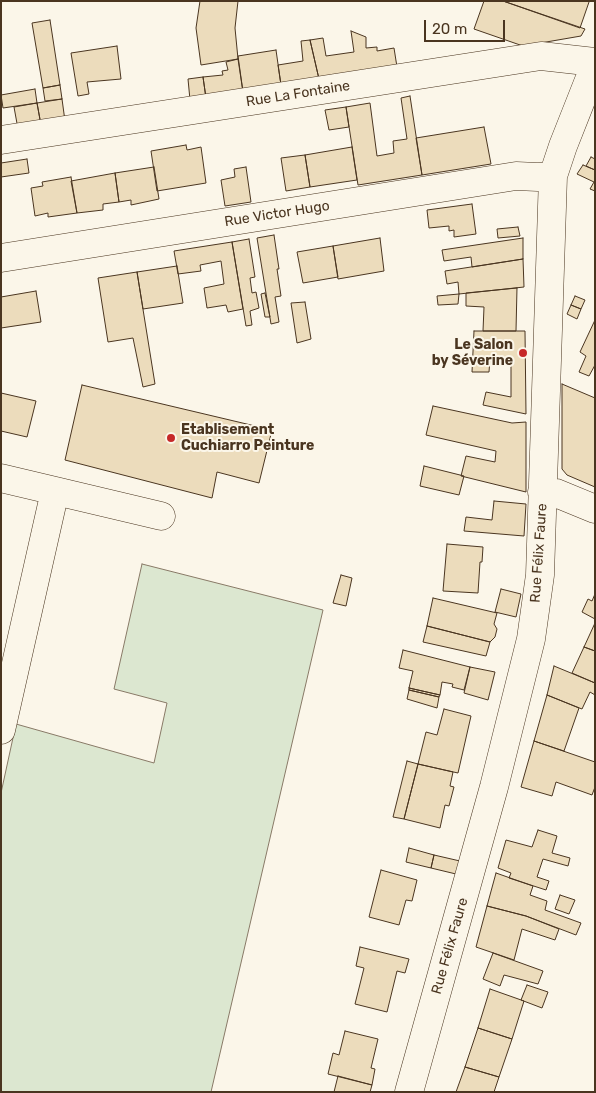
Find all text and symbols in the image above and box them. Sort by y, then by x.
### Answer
scale bar [426,10,507,42]
text: 20 m [432,20,467,38]
street label: Rue La Fontaine [245,77,351,111]
street label: Rue Victor Hugo [223,197,331,231]
place label: Le Salon by Séverine [432,337,513,370]
marker: Le Salon by Séverine [517,347,529,359]
place label: Etablisement Cuchiarro Peinture [181,422,314,454]
marker: Etablisement Cuchiarro Peinture [165,432,177,444]
street label: Rue Félix Faure [527,503,551,603]
street label: Rue Félix Faure [428,896,472,996]

